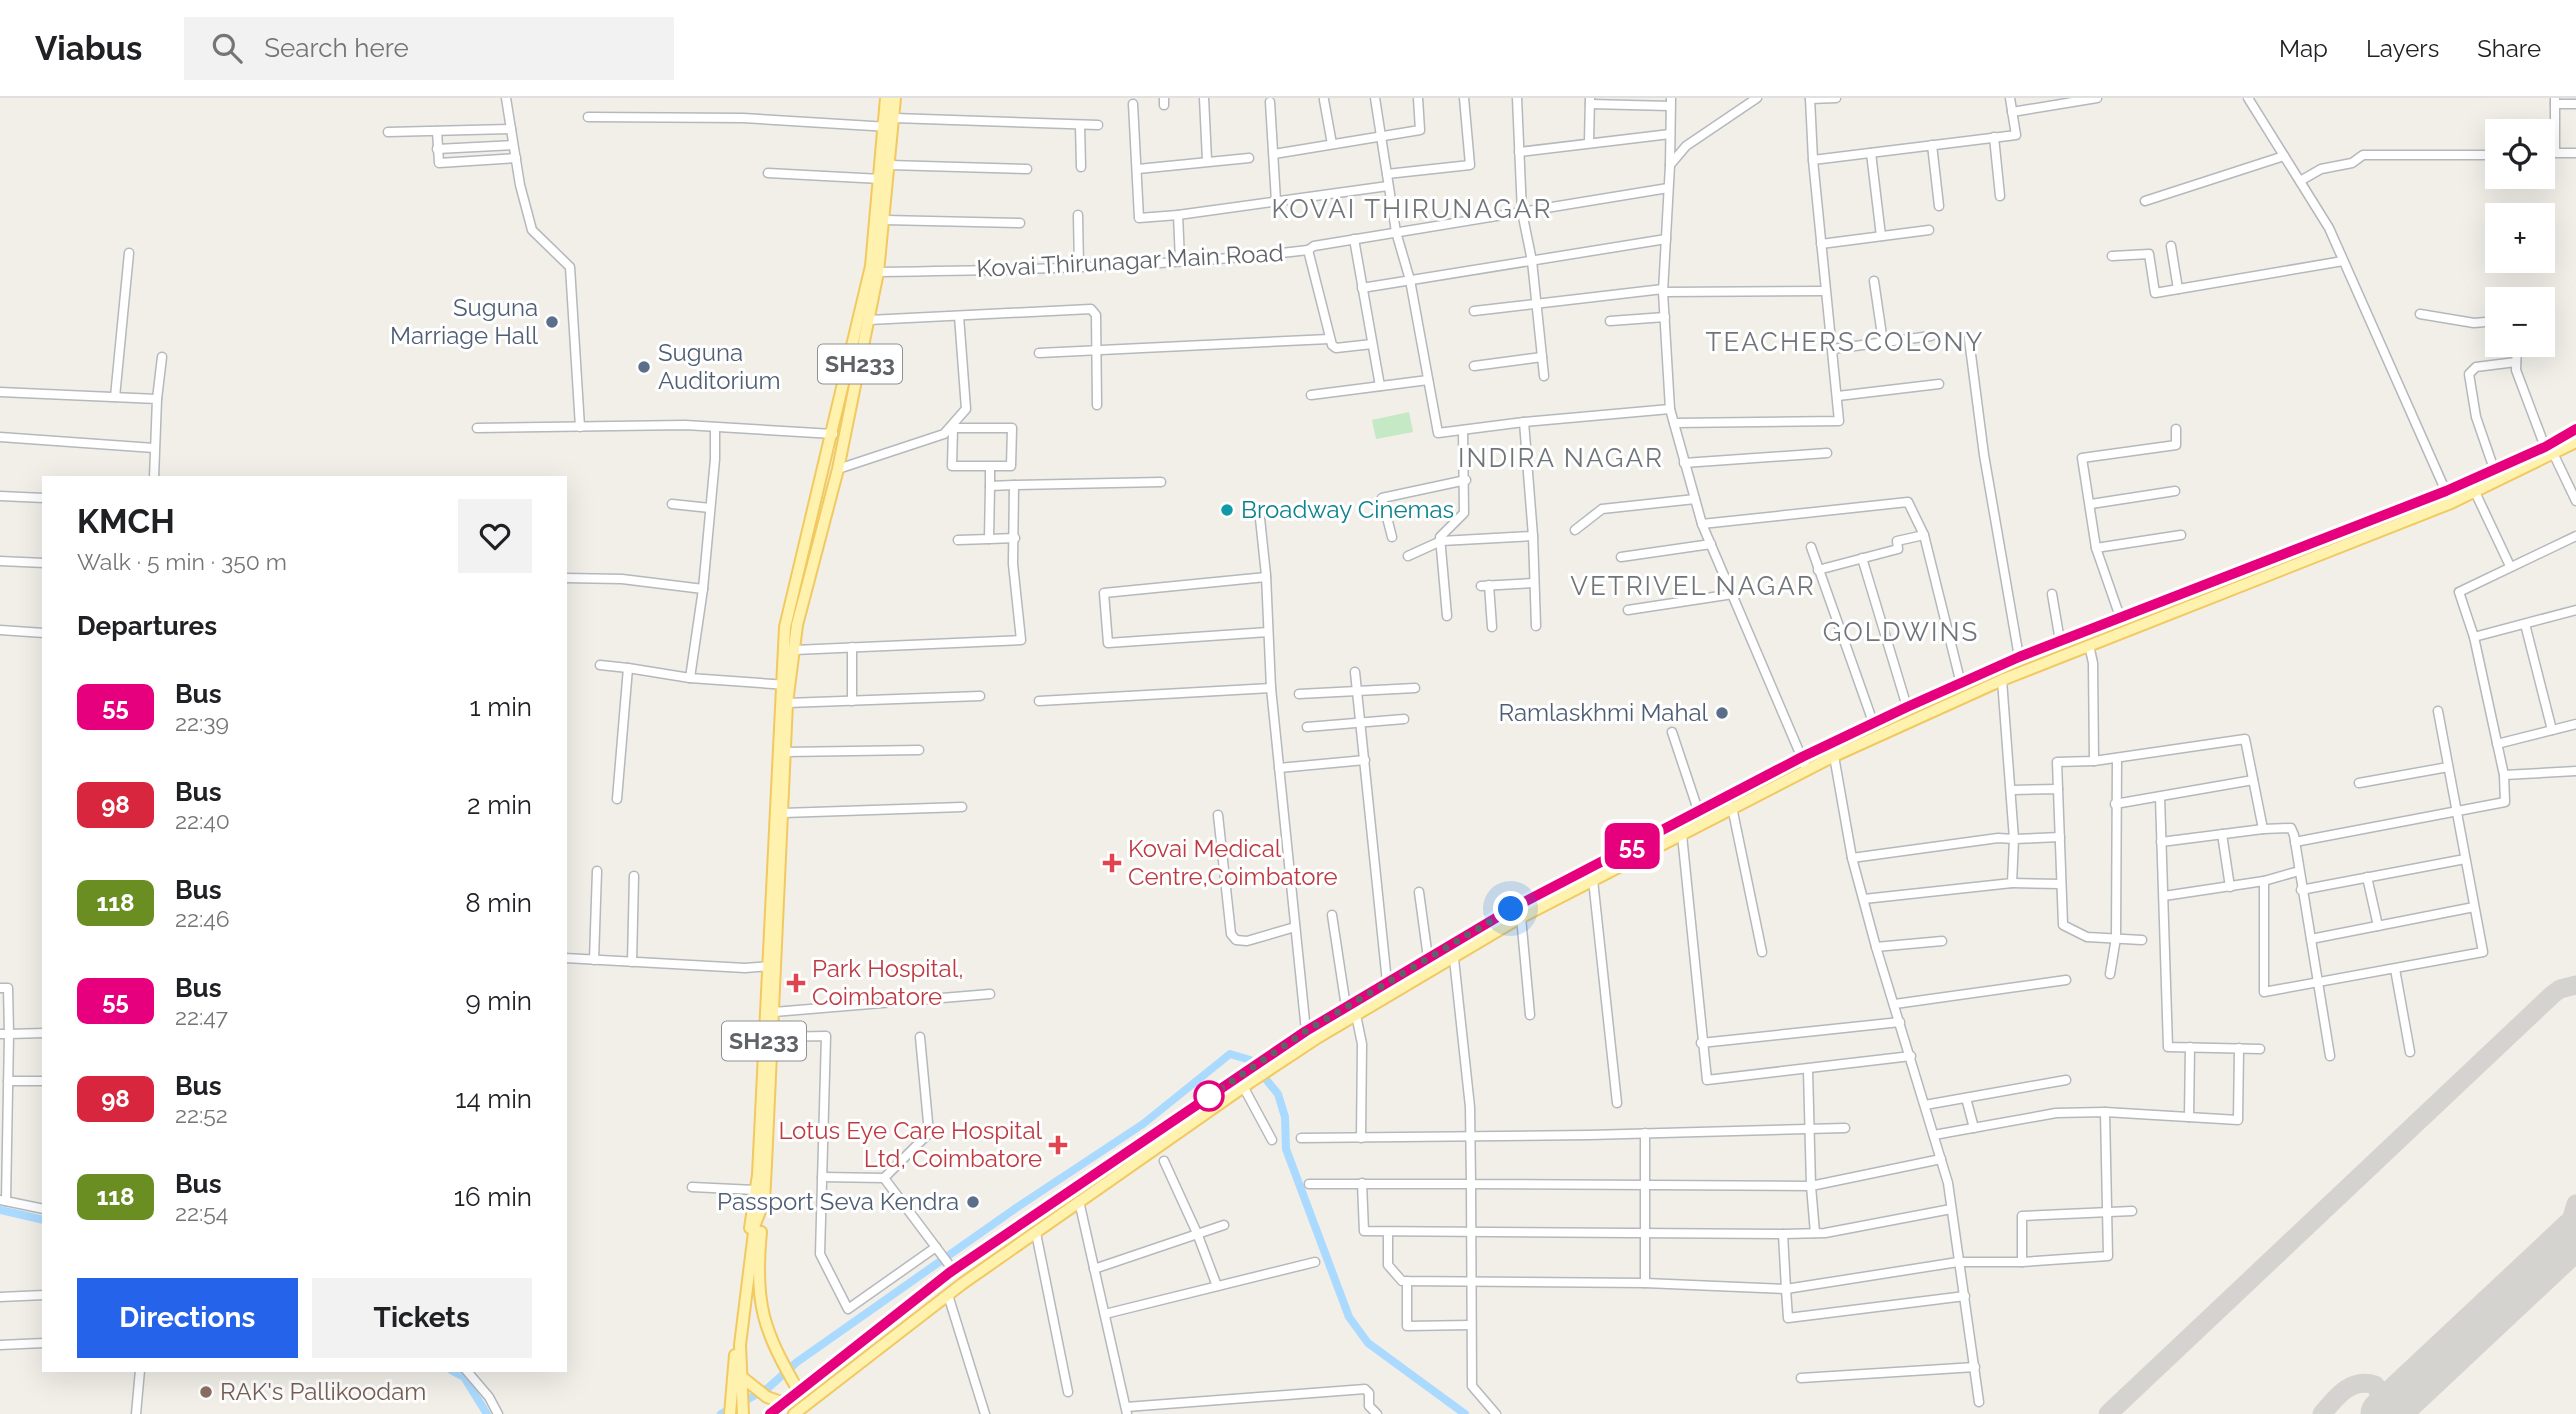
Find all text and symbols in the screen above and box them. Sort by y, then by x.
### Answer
search box [184,17,674,80]
text: Viabus [35,29,142,68]
icon: search [208,29,246,67]
text: Search here [264,33,409,63]
text: Map [2279,34,2328,63]
text: Layers [2366,34,2439,63]
text: Share [2477,34,2541,63]
map controls [2485,119,2555,357]
button: locate [2485,119,2555,189]
district label: KOVAI THIRUNAGAR [1272,194,1552,224]
button: + [2485,203,2555,273]
street label: Kovai Thirunagar Main Road [976,238,1284,283]
button: − [2485,287,2555,357]
place label: Suguna Marriage Hall [390,293,538,350]
marker: Suguna Marriage Hall [544,314,560,330]
district label: TEACHERS COLONY [1706,327,1984,357]
place label: Suguna Auditorium [658,338,780,395]
road number: SH233 [818,344,902,384]
marker: Suguna Auditorium [636,359,652,375]
district label: INDIRA NAGAR [1458,443,1664,473]
place label: Broadway Cinemas [1241,495,1454,524]
button: heart [458,499,532,573]
text: KMCH [77,502,175,541]
marker: Broadway Cinemas [1219,502,1235,518]
text: Walk · 5 min · 350 m [77,548,287,575]
district label: VETRIVEL NAGAR [1570,571,1816,601]
text: Departures [77,611,217,641]
district label: GOLDWINS [1823,617,1979,647]
text: Bus [175,679,222,709]
text: 55 [102,692,129,721]
text: 1 min [470,692,532,722]
place label: Ramlaskhmi Mahal [1498,698,1708,727]
marker: Ramlaskhmi Mahal [1714,705,1730,721]
text: 22:39 [175,709,229,736]
text: Bus [175,777,222,807]
text: 98 [101,790,130,819]
text: 2 min [467,790,532,820]
text: 22:40 [175,807,230,834]
line badge: 55 [1600,823,1664,869]
text: 55 [1619,831,1645,860]
place label: Kovai Medical Centre,Coimbatore [1128,834,1338,891]
marker: Kovai Medical Centre,Coimbatore [1102,853,1122,873]
text: Bus [175,875,222,905]
text: 118 [96,888,135,917]
text: 8 min [465,888,532,918]
your location [1493,891,1528,926]
text: 22:46 [175,905,230,932]
place label: Park Hospital, Coimbatore [812,954,964,1011]
text: Bus [175,973,222,1003]
marker: Park Hospital, Coimbatore [786,973,806,993]
text: 55 [102,986,129,1015]
text: 9 min [465,986,532,1016]
text: 22:47 [175,1003,228,1030]
road number: SH233 [722,1022,806,1060]
text: Bus [175,1071,222,1101]
unlabelled marker [1194,1081,1224,1111]
text: 98 [101,1084,130,1113]
text: 14 min [455,1084,532,1114]
text: 22:52 [175,1101,228,1128]
place label: Lotus Eye Care Hospital Ltd, Coimbatore [778,1116,1042,1173]
marker: Lotus Eye Care Hospital Ltd, Coimbatore [1048,1135,1068,1155]
text: Bus [175,1169,222,1199]
text: 118 [96,1182,135,1211]
text: 16 min [454,1182,532,1212]
place label: Passport Seva Kendra [717,1187,959,1216]
marker: Passport Seva Kendra [965,1194,981,1210]
text: 22:54 [175,1199,228,1226]
button: Directions [77,1278,298,1358]
button: Tickets [312,1278,532,1358]
place label: RAK's Pallikoodam [220,1377,426,1406]
marker: RAK's Pallikoodam [198,1384,214,1400]

